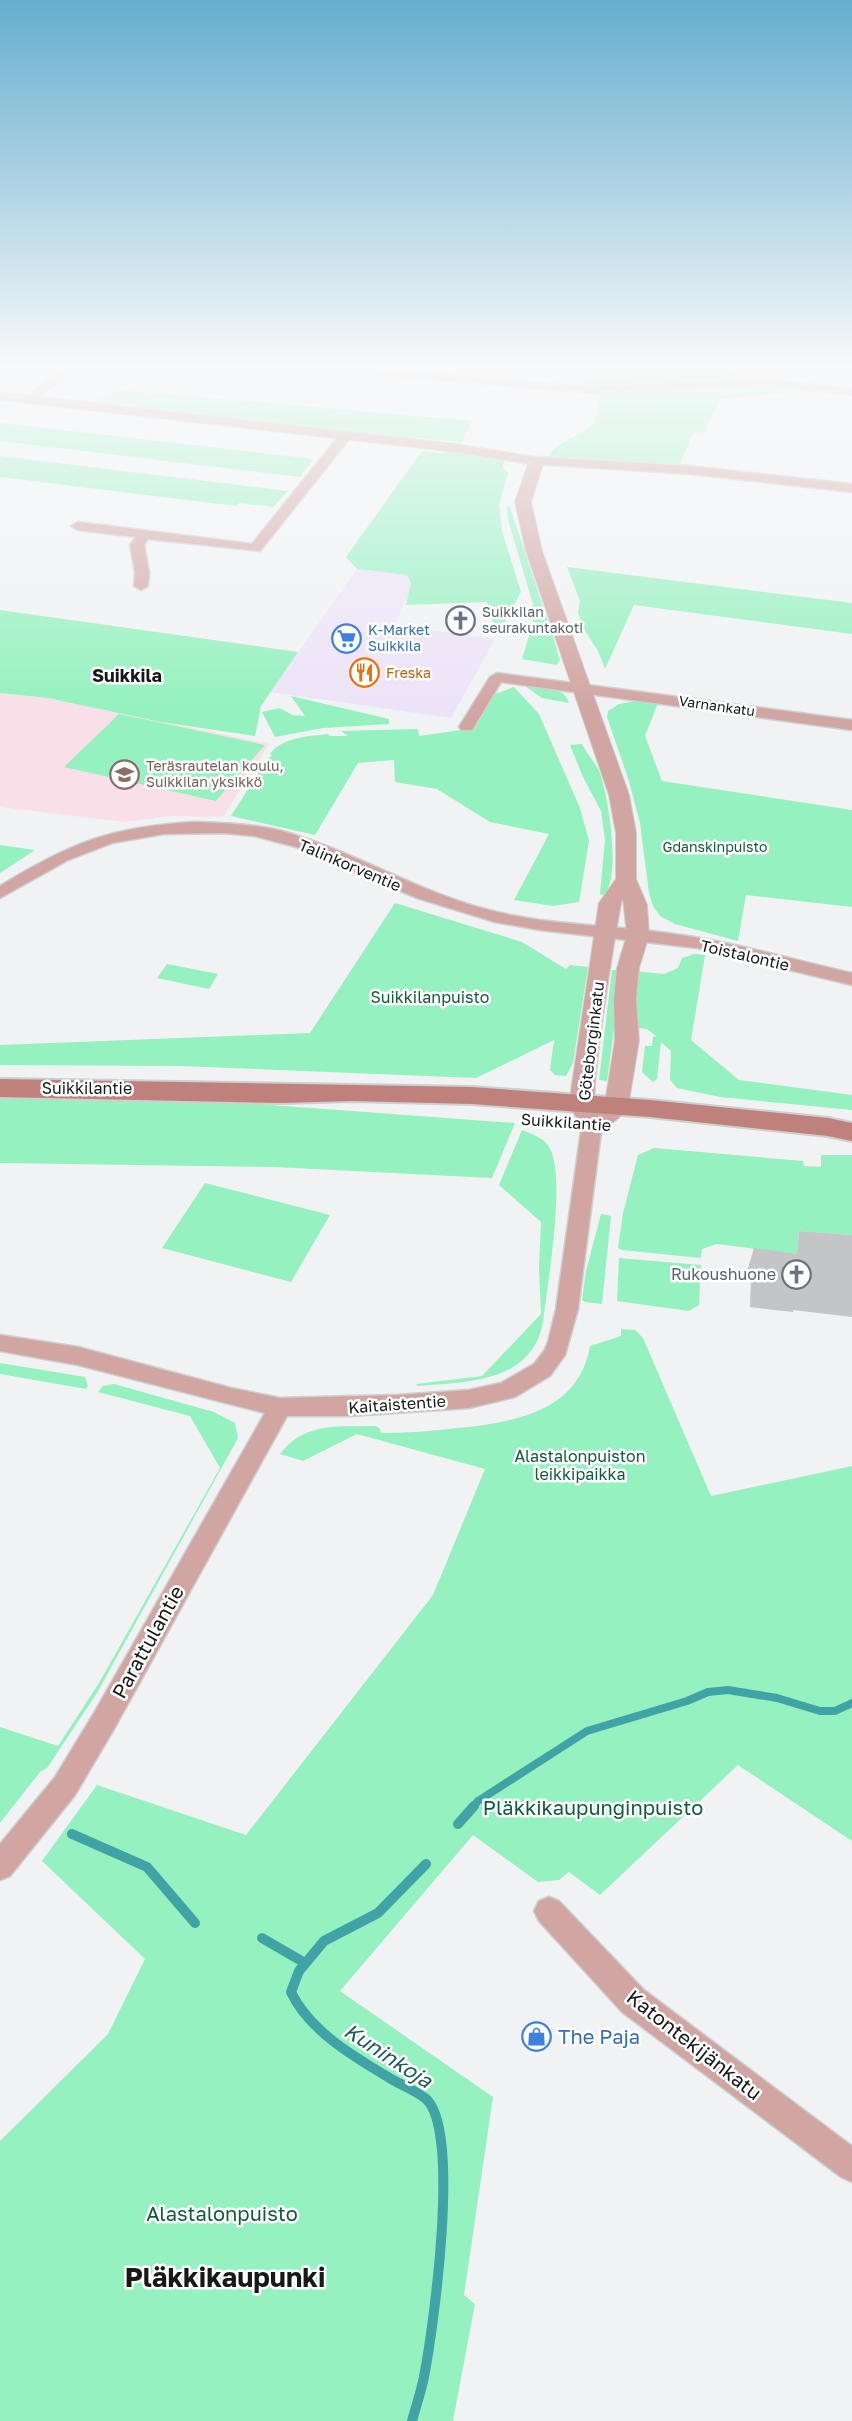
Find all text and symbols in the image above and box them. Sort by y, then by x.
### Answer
place label: Suikkilan seurakuntakoti [482,603,583,636]
church icon: Suikkilan seurakuntakoti [445,604,477,636]
place label: K-Market Suikkila [368,621,430,654]
supermarket icon: K-Market Suikkila [331,622,363,654]
restaurant icon: Freska [349,657,381,689]
district label: Suikkila [92,664,162,686]
place label: Freska [386,664,431,681]
street label: Varnankatu [678,692,756,719]
place label: Teräsrautelan koulu, Suikkilan yksikkö [146,757,284,790]
school or university icon: Teräsrautelan koulu, Suikkilan yksikkö [109,758,141,790]
street label: Talinkorventie [296,834,404,896]
park label: Gdanskinpuisto [663,838,767,855]
street label: Toistalontie [699,935,791,975]
street label: Göteborginkatu [574,980,608,1102]
park label: Suikkilanpuisto [371,987,489,1007]
street label: Suikkilantie [42,1078,132,1098]
street label: Suikkilantie [520,1109,612,1135]
church icon: Rukoushuone [781,1258,813,1290]
place label: Rukoushuone [671,1264,776,1284]
street label: Kaitaistentie [348,1391,446,1417]
park label: Alastalonpuiston leikkipaikka [514,1446,646,1484]
street label: Parattulantie [106,1581,188,1702]
park label: Pläkkikaupunginpuisto [483,1795,703,1819]
street label: Katontekijänkatu [622,1984,767,2104]
water label: Kuninkoja [340,2017,438,2094]
shop icon: The Paja [521,2021,553,2053]
place label: The Paja [558,2024,640,2048]
park label: Alastalonpuisto [146,2201,298,2225]
district label: Pläkkikaupunki [125,2261,325,2293]

